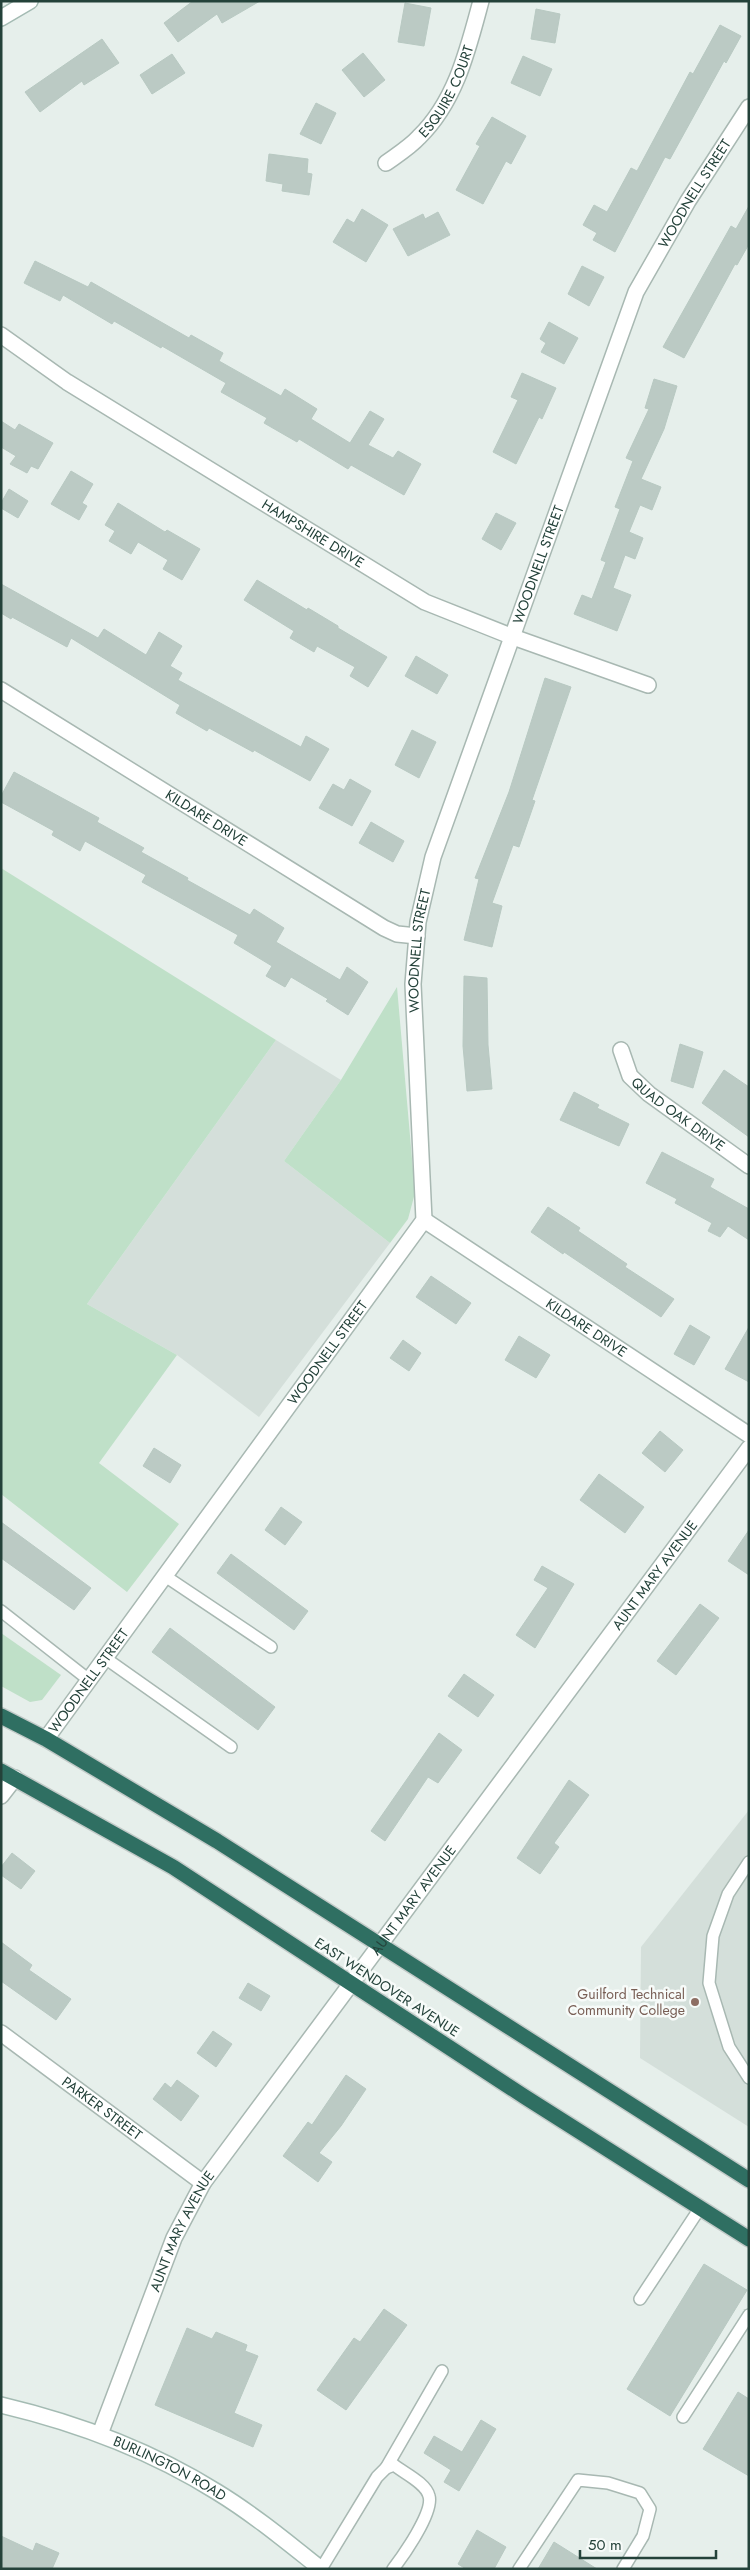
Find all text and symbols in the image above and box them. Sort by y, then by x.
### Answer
street label: ESQUIRE COURT [414,42,478,142]
street label: WOODNELL STREET [653,135,736,252]
street label: HAMPSHIRE DRIVE [258,494,368,572]
street label: WOODNELL STREET [508,502,569,627]
street label: KILDARE DRIVE [162,785,252,851]
street label: WOODNELL STREET [403,886,435,1013]
street label: QUAD OAK DRIVE [627,1072,729,1156]
street label: KILDARE DRIVE [542,1293,631,1362]
street label: WOODNELL STREET [283,1296,372,1409]
street label: AUNT MARY AVENUE [607,1516,702,1634]
street label: WOODNELL STREET [44,1624,133,1737]
street label: AUNT MARY AVENUE [366,1841,461,1959]
street label: EAST WENDOVER AVENUE [311,1933,463,2041]
place label: Guilford Technical Community College [568,1984,685,2020]
marker: Guilford Technical Community College [689,1996,701,2008]
street label: PARKER STREET [58,2072,147,2145]
street label: AUNT MARY AVENUE [145,2166,219,2294]
street label: BURLINGTON ROAD [110,2431,230,2505]
scale bar [580,2528,716,2560]
text: 50 m [588,2534,622,2556]

